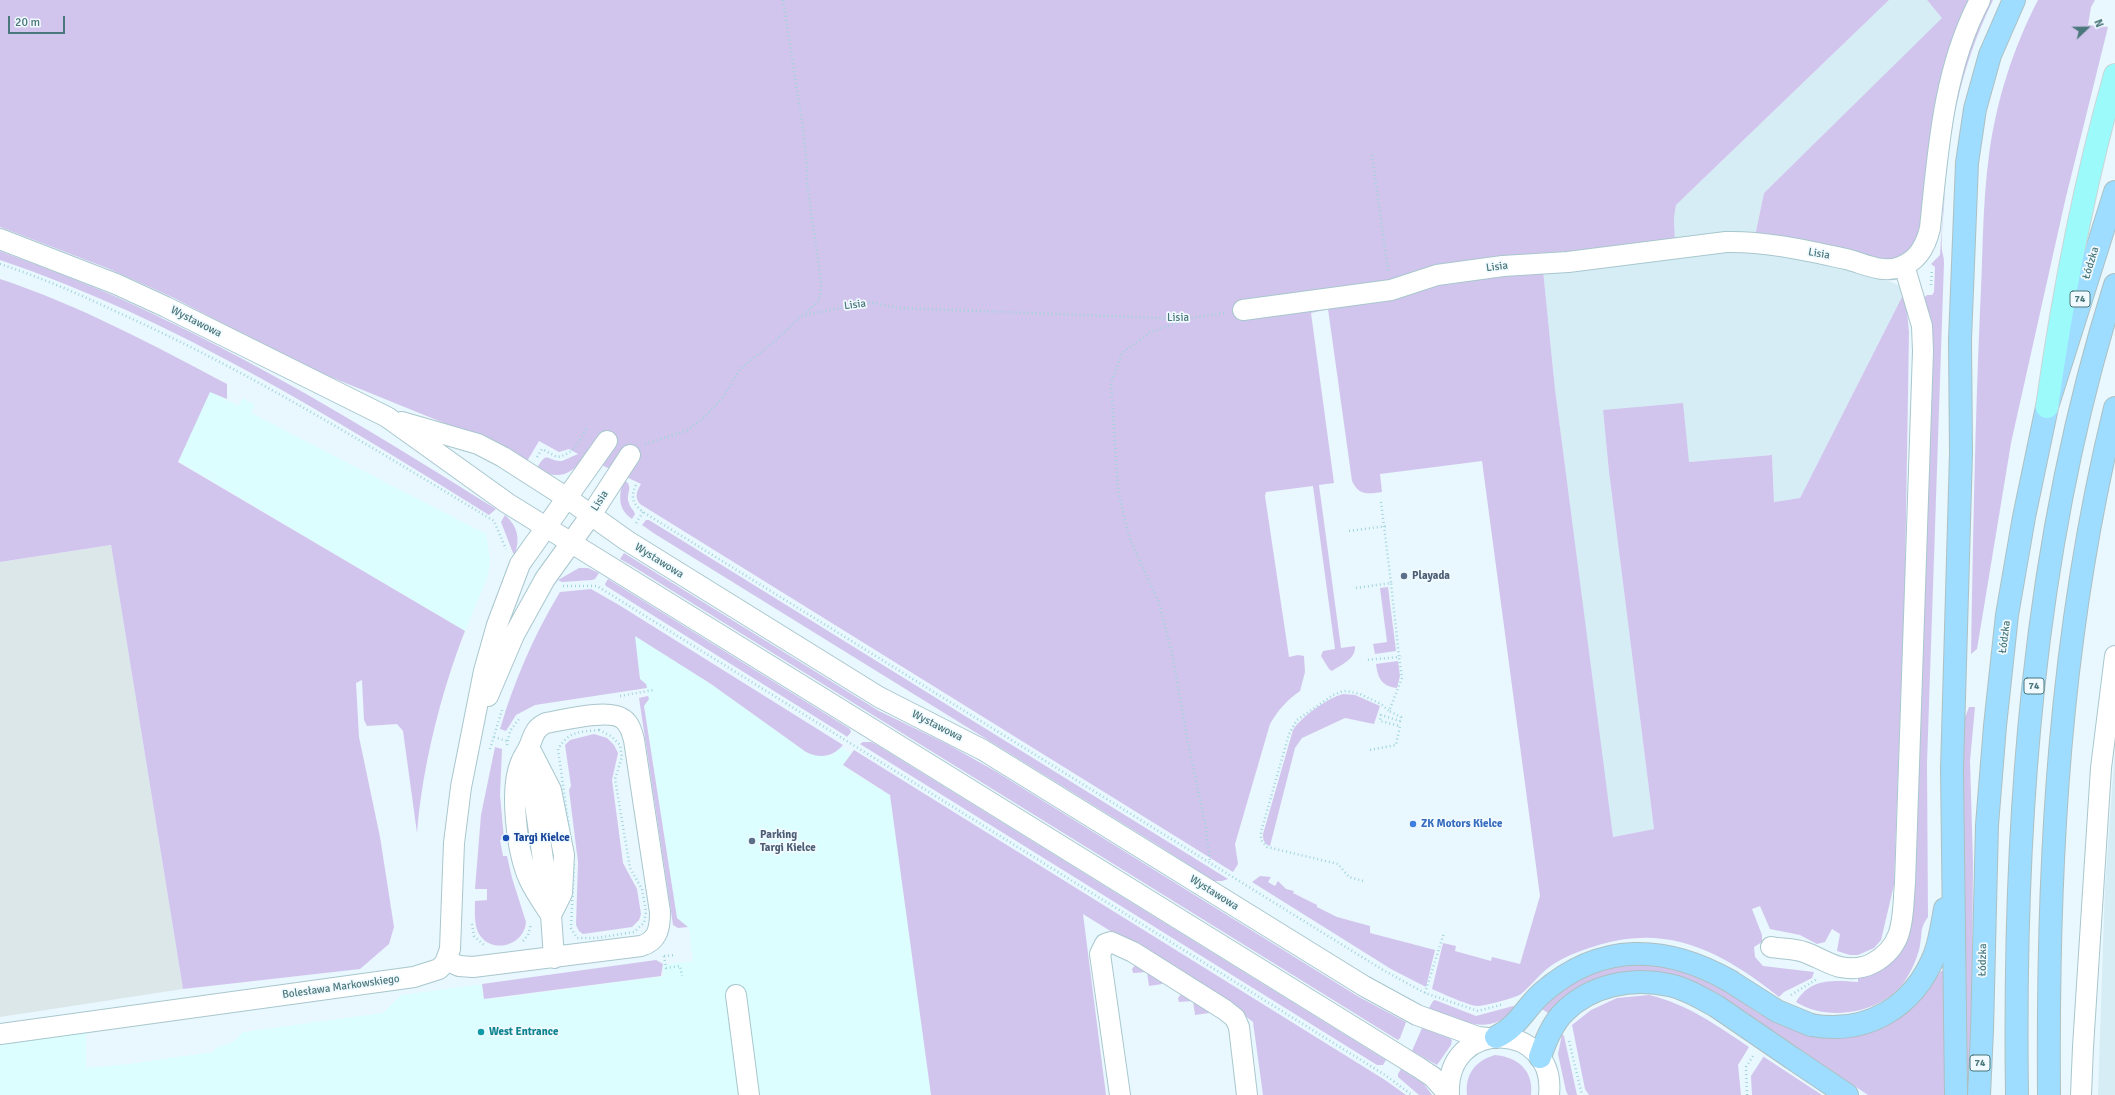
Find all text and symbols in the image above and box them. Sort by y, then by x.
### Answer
scale bar [10,8,67,34]
north arrow [2067,8,2107,48]
text: 20 m [15,15,40,30]
text: N [2091,17,2106,29]
street label: Łódzka [2080,245,2102,281]
street label: Lisia [1807,246,1831,262]
street label: Lisia [1485,259,1509,275]
road number: 74 [2070,291,2090,307]
street label: Lisia [843,297,867,313]
street label: Wystawowa [168,304,224,340]
street label: Lisia [1167,311,1189,325]
street label: Lisia [588,488,612,514]
street label: Wystawowa [632,541,686,581]
place label: Playada [1412,569,1450,583]
marker: Playada [1399,571,1409,581]
street label: Łódzka [1996,620,2014,654]
road number: 74 [2024,678,2044,694]
street label: Wystawowa [909,708,965,744]
place label: ZK Motors Kielce [1421,817,1502,831]
marker: ZK Motors Kielce [1408,819,1418,829]
place label: Parking Targi Kielce [760,828,816,854]
place label: Targi Kielce [514,831,570,845]
marker: Targi Kielce [501,833,511,843]
marker: Parking Targi Kielce [747,836,757,846]
street label: Wystawowa [1187,873,1241,913]
street label: Łódzka [1976,943,1990,977]
street label: Bolesława Markowskiego [281,972,401,1002]
place label: West Entrance [489,1025,558,1039]
marker: West Entrance [476,1027,486,1037]
road number: 74 [1970,1055,1990,1071]

